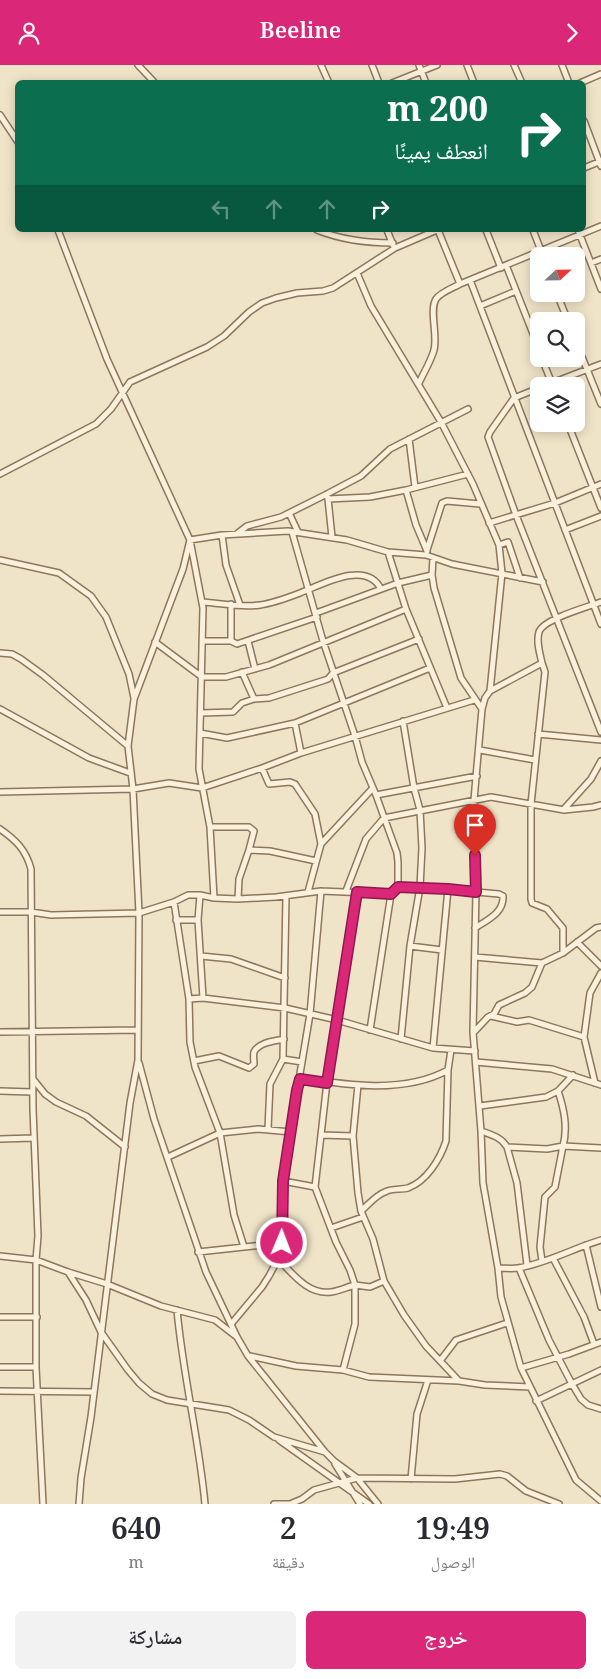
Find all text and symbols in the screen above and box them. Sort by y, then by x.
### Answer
text: Beeline [260,14,341,52]
icon: person [15,19,43,47]
icon: forward [558,19,586,47]
text: 200 m [387,84,488,143]
icon: right [506,100,571,165]
text: انعطف يمينًا [394,135,488,173]
icon: left [207,195,235,223]
icon: ahead [260,195,288,223]
icon: ahead [313,195,341,223]
icon: right [366,195,394,223]
north arrow [530,247,585,303]
map controls [530,247,585,432]
button: search [530,312,585,367]
button: layers [530,377,585,432]
pin [454,804,496,855]
icon: arrive [461,811,489,839]
position arrow [255,1216,307,1268]
text: 640 [111,1507,161,1558]
text: 2 [280,1507,297,1558]
text: 19:49 [416,1507,490,1558]
text: m [129,1551,144,1578]
text: دقيقة [272,1551,305,1578]
text: الوصول [431,1551,475,1578]
button: مشاركة [15,1611,296,1669]
button: خروج [306,1611,586,1669]

